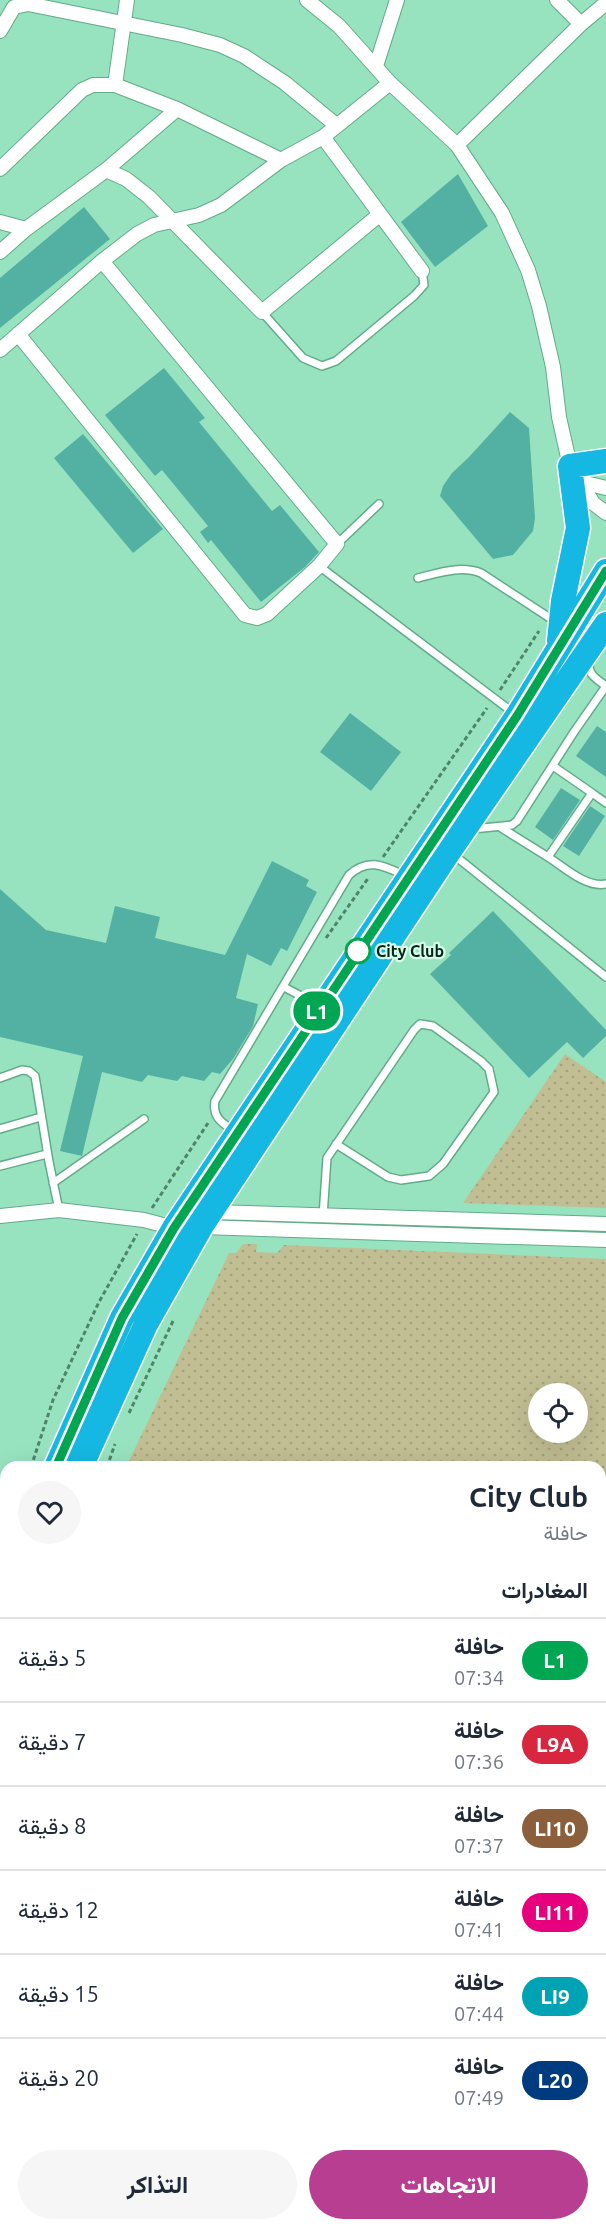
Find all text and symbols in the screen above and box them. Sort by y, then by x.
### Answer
marker: City Club [345,938,371,964]
place label: City Club [376,942,444,960]
line badge: L1 [290,992,344,1030]
text: L1 [305,999,329,1023]
map controls [528,1383,588,1443]
button: locate [528,1383,588,1443]
button: heart [18,1481,81,1544]
text: City Club [469,1481,588,1512]
text: حافلة [543,1521,588,1544]
text: المغادرات [502,1577,588,1602]
text: حافلة [454,1633,504,1658]
text: 5 دقيقة [18,1645,86,1670]
text: L1 [543,1648,567,1672]
text: 07:34 [454,1666,504,1689]
text: حافلة [454,1717,504,1742]
text: 7 دقيقة [18,1729,86,1754]
text: L9A [536,1732,574,1756]
text: 07:36 [454,1750,504,1773]
text: حافلة [454,1801,504,1826]
text: 8 دقيقة [18,1813,86,1838]
text: LI10 [534,1816,576,1840]
text: 07:37 [454,1834,504,1857]
text: حافلة [454,1885,504,1910]
text: 12 دقيقة [18,1897,99,1922]
text: LI11 [534,1900,576,1924]
text: 07:41 [454,1918,504,1941]
text: حافلة [454,1969,504,1994]
text: 15 دقيقة [18,1981,99,2006]
text: LI9 [540,1984,570,2008]
text: 07:44 [454,2002,504,2025]
text: حافلة [454,2053,504,2078]
text: 20 دقيقة [18,2065,99,2090]
text: L20 [537,2068,573,2092]
text: 07:49 [454,2086,504,2109]
button: التذاكر [18,2150,297,2219]
button: الاتجاهات [309,2150,588,2219]

